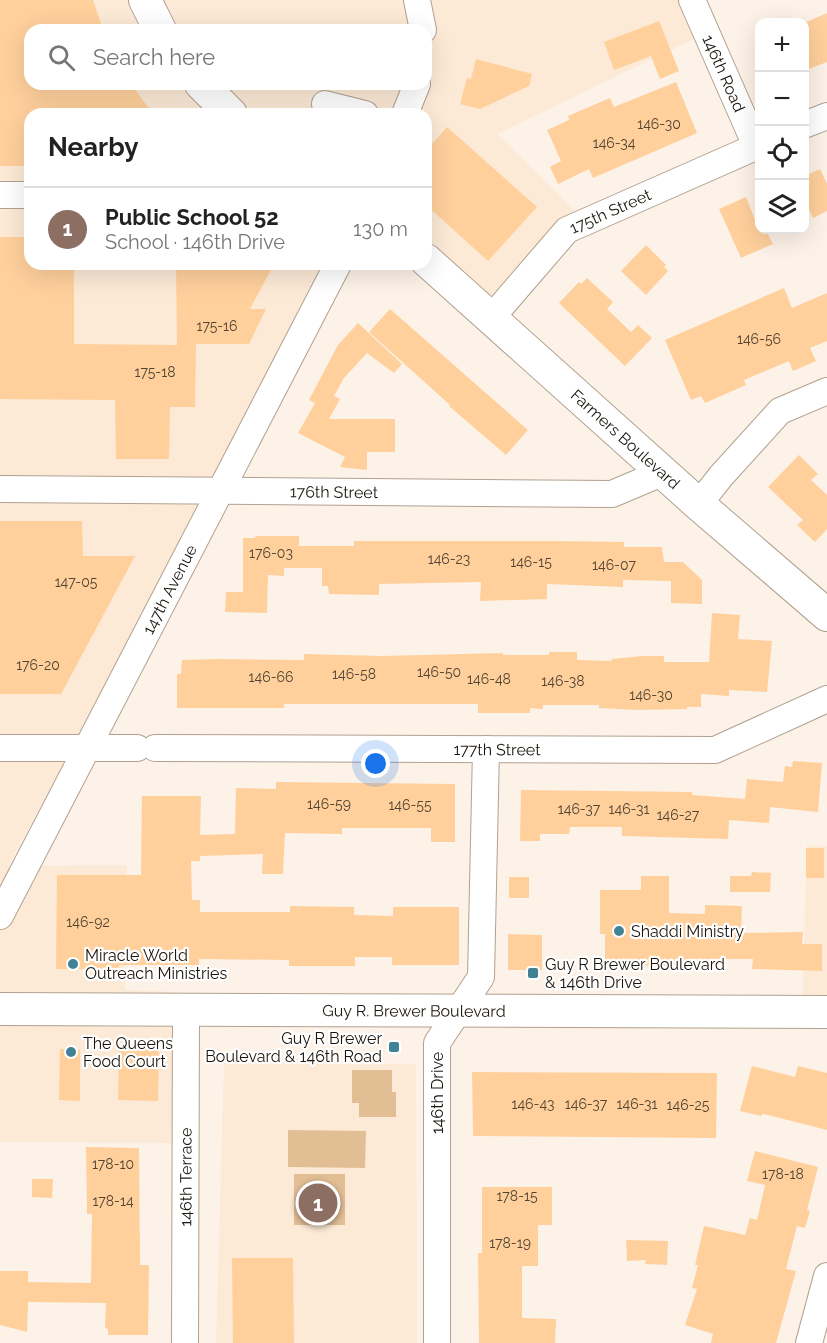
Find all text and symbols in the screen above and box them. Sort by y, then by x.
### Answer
map controls [755,18,809,234]
button: + [755,18,809,72]
search box [24,24,432,90]
street label: 146th Road [698,32,749,115]
icon: search [45,41,78,74]
text: Search here [93,44,215,70]
button: − [755,72,809,126]
house number: 146-30 [637,116,681,132]
button: locate [755,126,809,180]
text: Nearby [48,132,138,162]
house number: 146-34 [593,135,636,151]
button: layers [755,180,809,234]
street label: 175th Street [567,185,655,238]
text: Public School 52 [105,204,279,230]
text: 1 [63,217,72,241]
text: 130 m [353,217,408,241]
text: School · 146th Drive [105,230,285,254]
house number: 175-16 [196,318,238,334]
house number: 146-56 [737,331,781,347]
house number: 175-18 [135,364,175,380]
street label: Farmers Boulevard [567,385,684,493]
street label: 176th Street [290,482,379,502]
street label: 147th Avenue [139,541,201,638]
house number: 176-03 [249,545,293,561]
house number: 146-23 [428,551,470,567]
house number: 146-15 [510,554,552,570]
house number: 146-07 [592,557,636,573]
house number: 147-05 [55,574,98,590]
house number: 176-20 [16,657,60,673]
house number: 146-50 [417,664,461,680]
house number: 146-58 [332,666,376,682]
house number: 146-66 [249,669,293,685]
house number: 146-48 [467,671,511,687]
house number: 146-38 [541,673,585,689]
house number: 146-30 [629,687,673,703]
street label: 177th Street [453,740,541,759]
your location [361,749,390,778]
house number: 146-59 [307,796,351,812]
house number: 146-55 [388,797,432,813]
house number: 146-37 [558,801,601,817]
house number: 146-31 [609,801,649,817]
house number: 146-27 [657,807,700,823]
house number: 146-92 [66,914,110,930]
place label: Shaddi Ministry [631,922,744,941]
marker: Shaddi Ministry [612,924,626,938]
place label: Miracle World Outreach Ministries [85,946,227,983]
place label: Guy R Brewer Boulevard & 146th Drive [545,955,725,992]
marker: Miracle World Outreach Ministries [66,957,80,971]
marker: Guy R Brewer Boulevard & 146th Drive [526,966,540,980]
street label: Guy R. Brewer Boulevard [322,1001,506,1021]
place label: Guy R Brewer Boulevard & 146th Road [205,1029,382,1066]
place label: The Queens Food Court [83,1034,173,1071]
marker: Guy R Brewer Boulevard & 146th Road [387,1040,401,1054]
marker: The Queens Food Court [64,1045,78,1059]
street label: 146th Drive [428,1052,447,1134]
house number: 146-43 [511,1096,555,1112]
house number: 146-37 [565,1096,608,1112]
house number: 146-31 [617,1096,657,1112]
house number: 146-25 [667,1097,710,1113]
street label: 146th Terrace [176,1127,196,1227]
house number: 178-10 [92,1156,134,1172]
house number: 178-18 [762,1166,804,1182]
pin: 1 [298,1180,338,1226]
house number: 178-15 [496,1188,538,1204]
house number: 178-14 [92,1193,134,1209]
house number: 178-19 [489,1235,531,1251]

